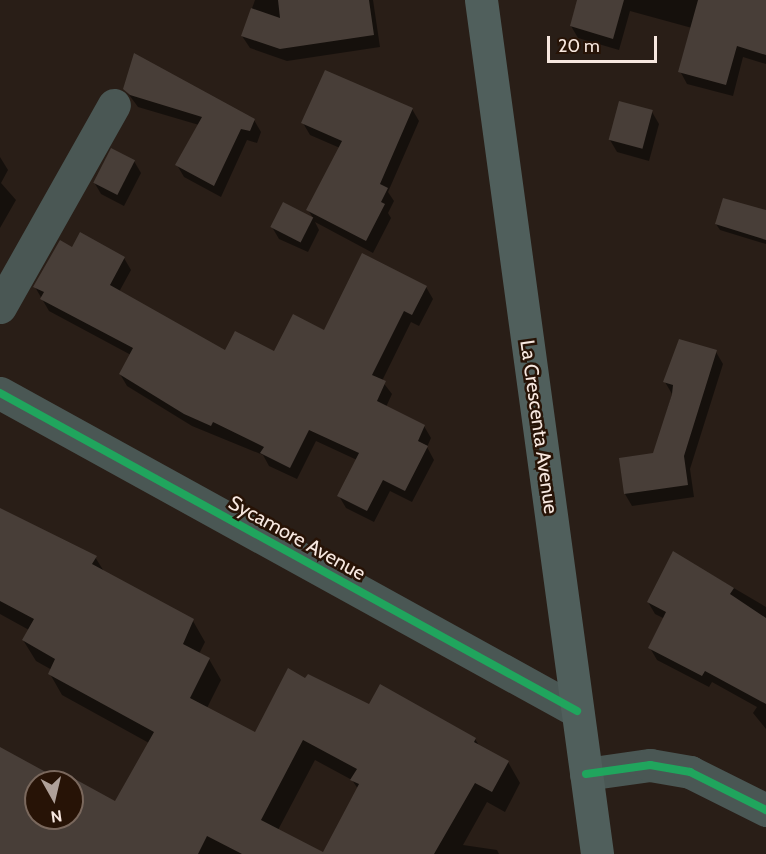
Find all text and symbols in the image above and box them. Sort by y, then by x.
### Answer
scale bar [550,24,660,62]
text: 20 m [558,35,600,57]
street label: La Crescenta Avenue [515,339,563,515]
street label: Sycamore Avenue [224,490,370,586]
north arrow [24,770,84,830]
text: N [49,806,63,827]

